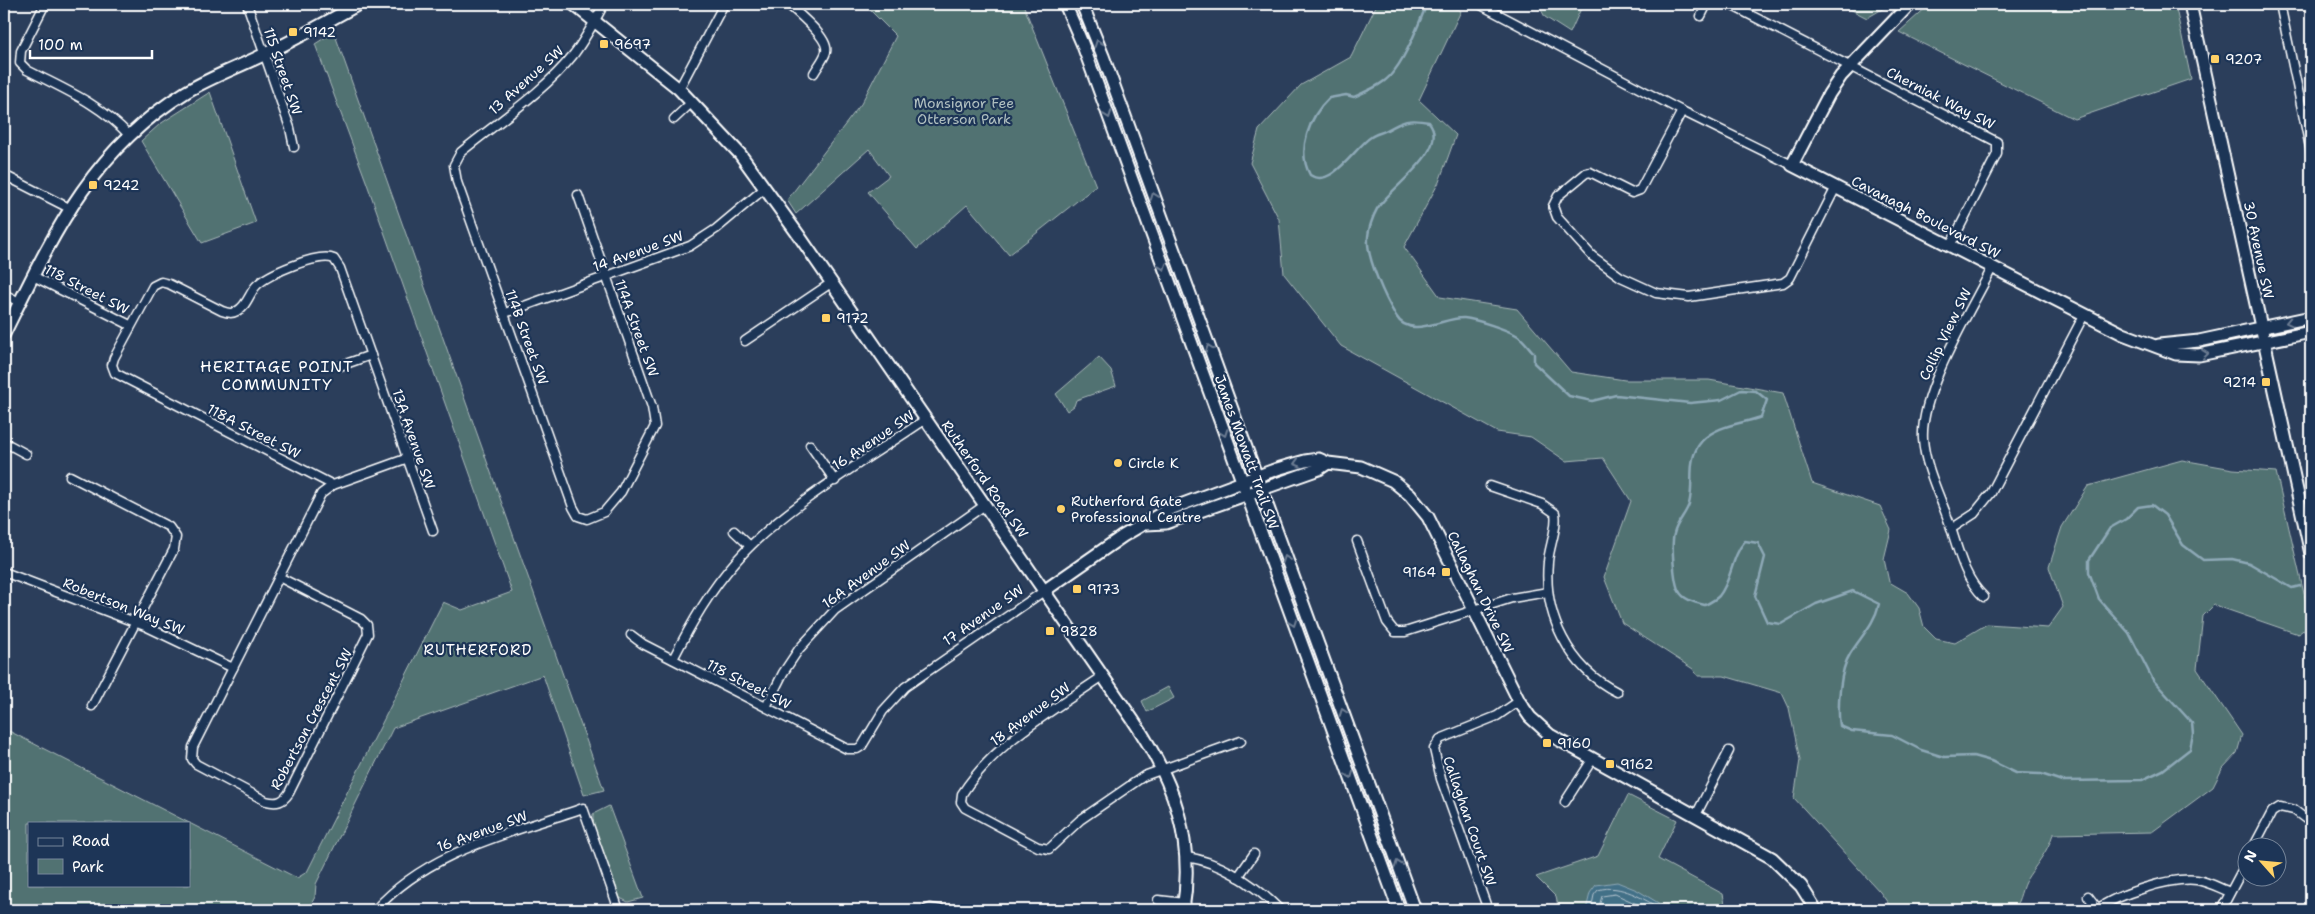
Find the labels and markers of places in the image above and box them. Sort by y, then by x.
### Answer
place label: 9142 [303,23,336,41]
marker: 9142 [287,26,299,38]
place label: 9697 [614,35,651,53]
marker: 9697 [598,38,610,50]
place label: 9207 [2225,50,2262,68]
marker: 9207 [2209,53,2221,65]
place label: 9242 [103,176,140,194]
marker: 9242 [87,179,99,191]
place label: 9172 [836,309,869,327]
marker: 9172 [820,312,832,324]
place label: 9214 [2223,373,2256,391]
marker: 9214 [2260,376,2272,388]
place label: Circle K [1128,454,1179,472]
marker: Circle K [1112,457,1124,469]
place label: Rutherford Gate Professional Centre [1071,492,1201,526]
marker: Rutherford Gate Professional Centre [1055,503,1067,515]
place label: 9164 [1402,563,1436,581]
marker: 9164 [1440,566,1452,578]
place label: 9173 [1087,580,1120,598]
marker: 9173 [1071,583,1083,595]
place label: 9828 [1060,622,1098,640]
marker: 9828 [1044,625,1056,637]
place label: 9160 [1557,734,1591,752]
marker: 9160 [1541,737,1553,749]
place label: 9162 [1620,755,1653,773]
marker: 9162 [1604,758,1616,770]

